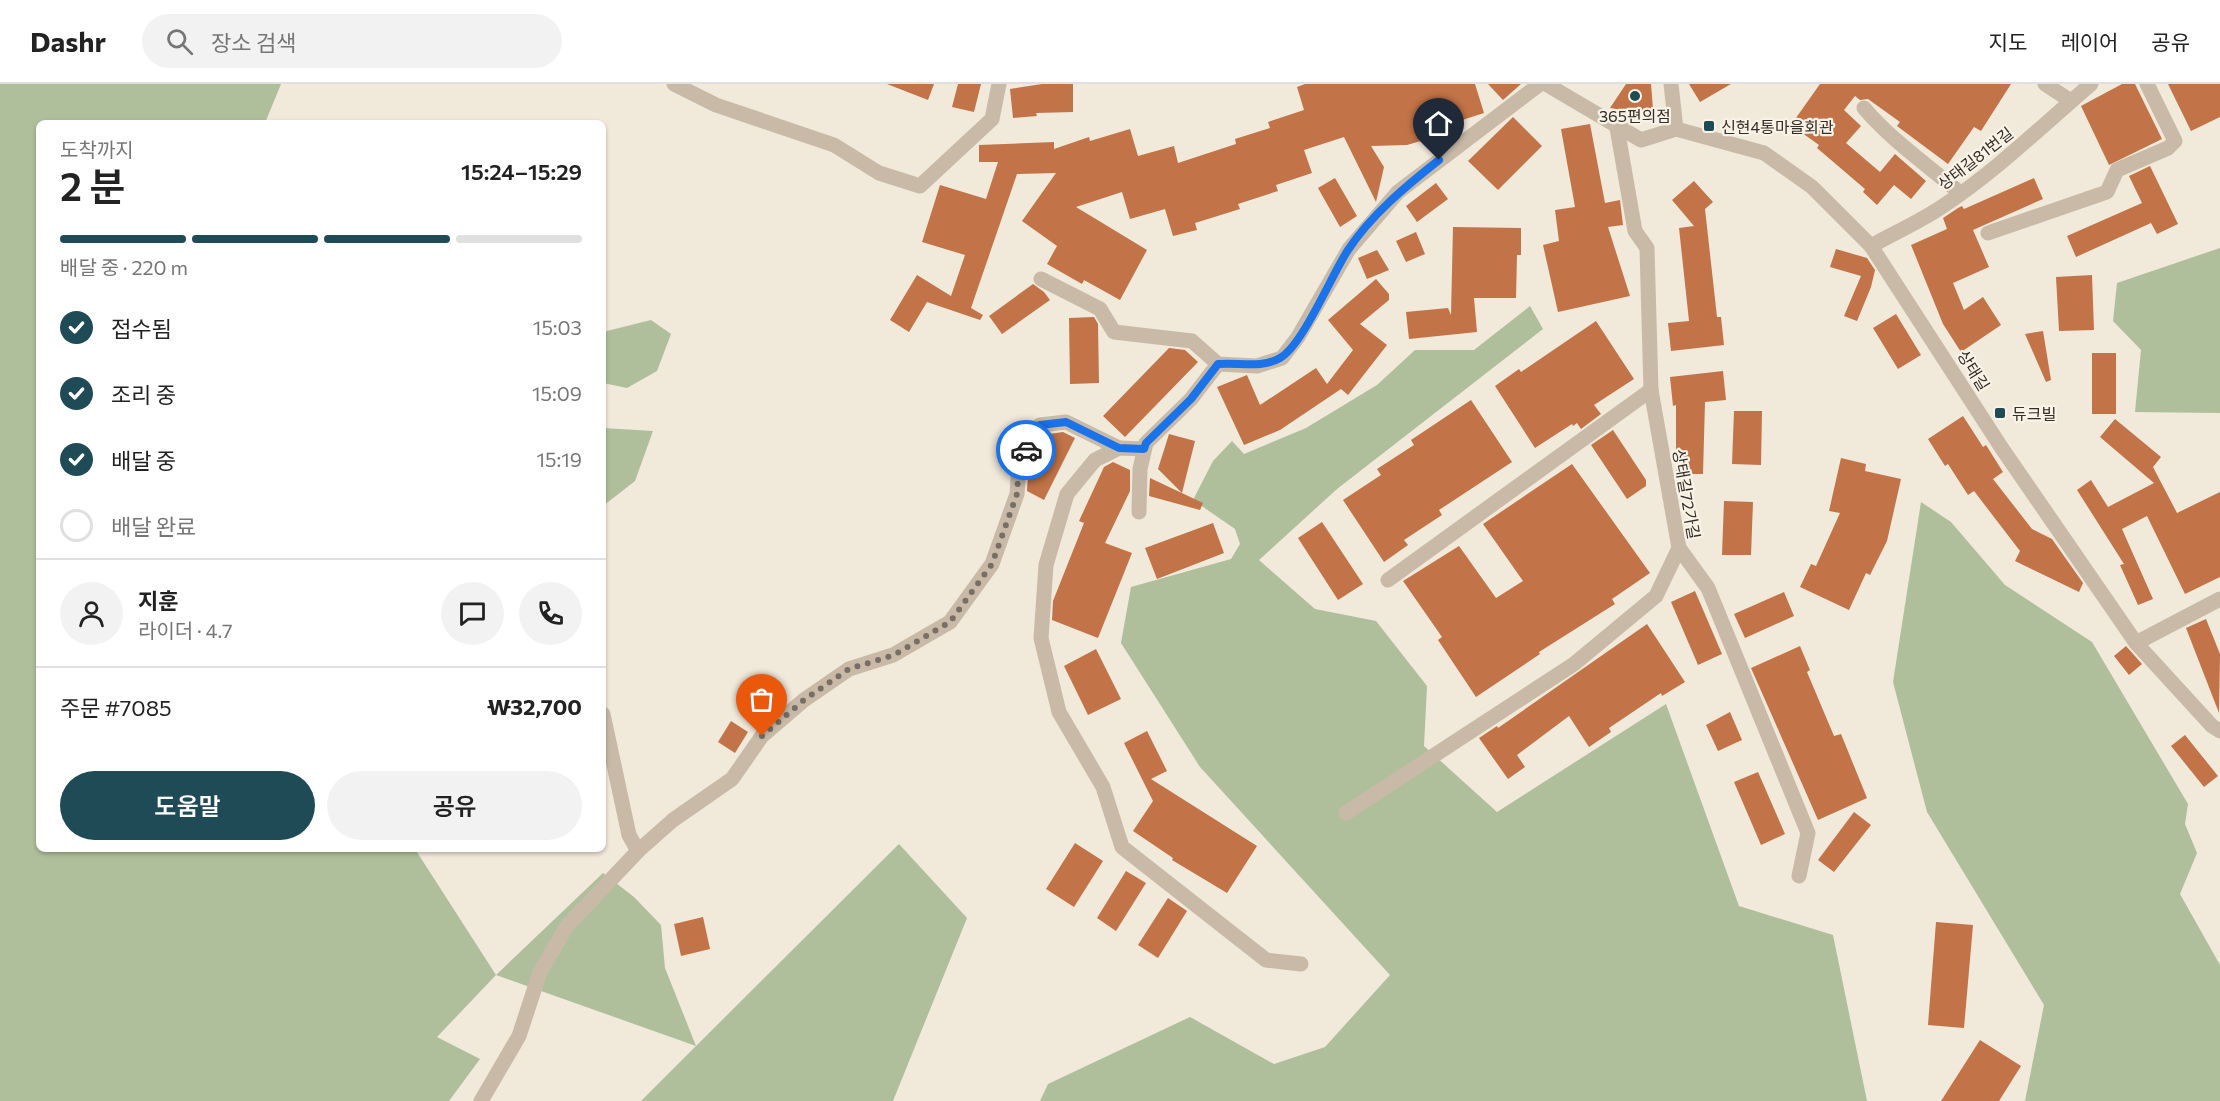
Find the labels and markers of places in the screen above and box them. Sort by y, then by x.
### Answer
marker: 365편의점 [1628,89,1642,103]
pin [1413,98,1464,160]
place label: 365편의점 [1599,106,1671,125]
place label: 신현4통마을회관 [1721,117,1834,136]
marker: 신현4통마을회관 [1702,119,1716,133]
place label: 듀크빌 [2012,404,2056,423]
marker: 듀크빌 [1993,406,2007,420]
pin [736,674,787,736]

